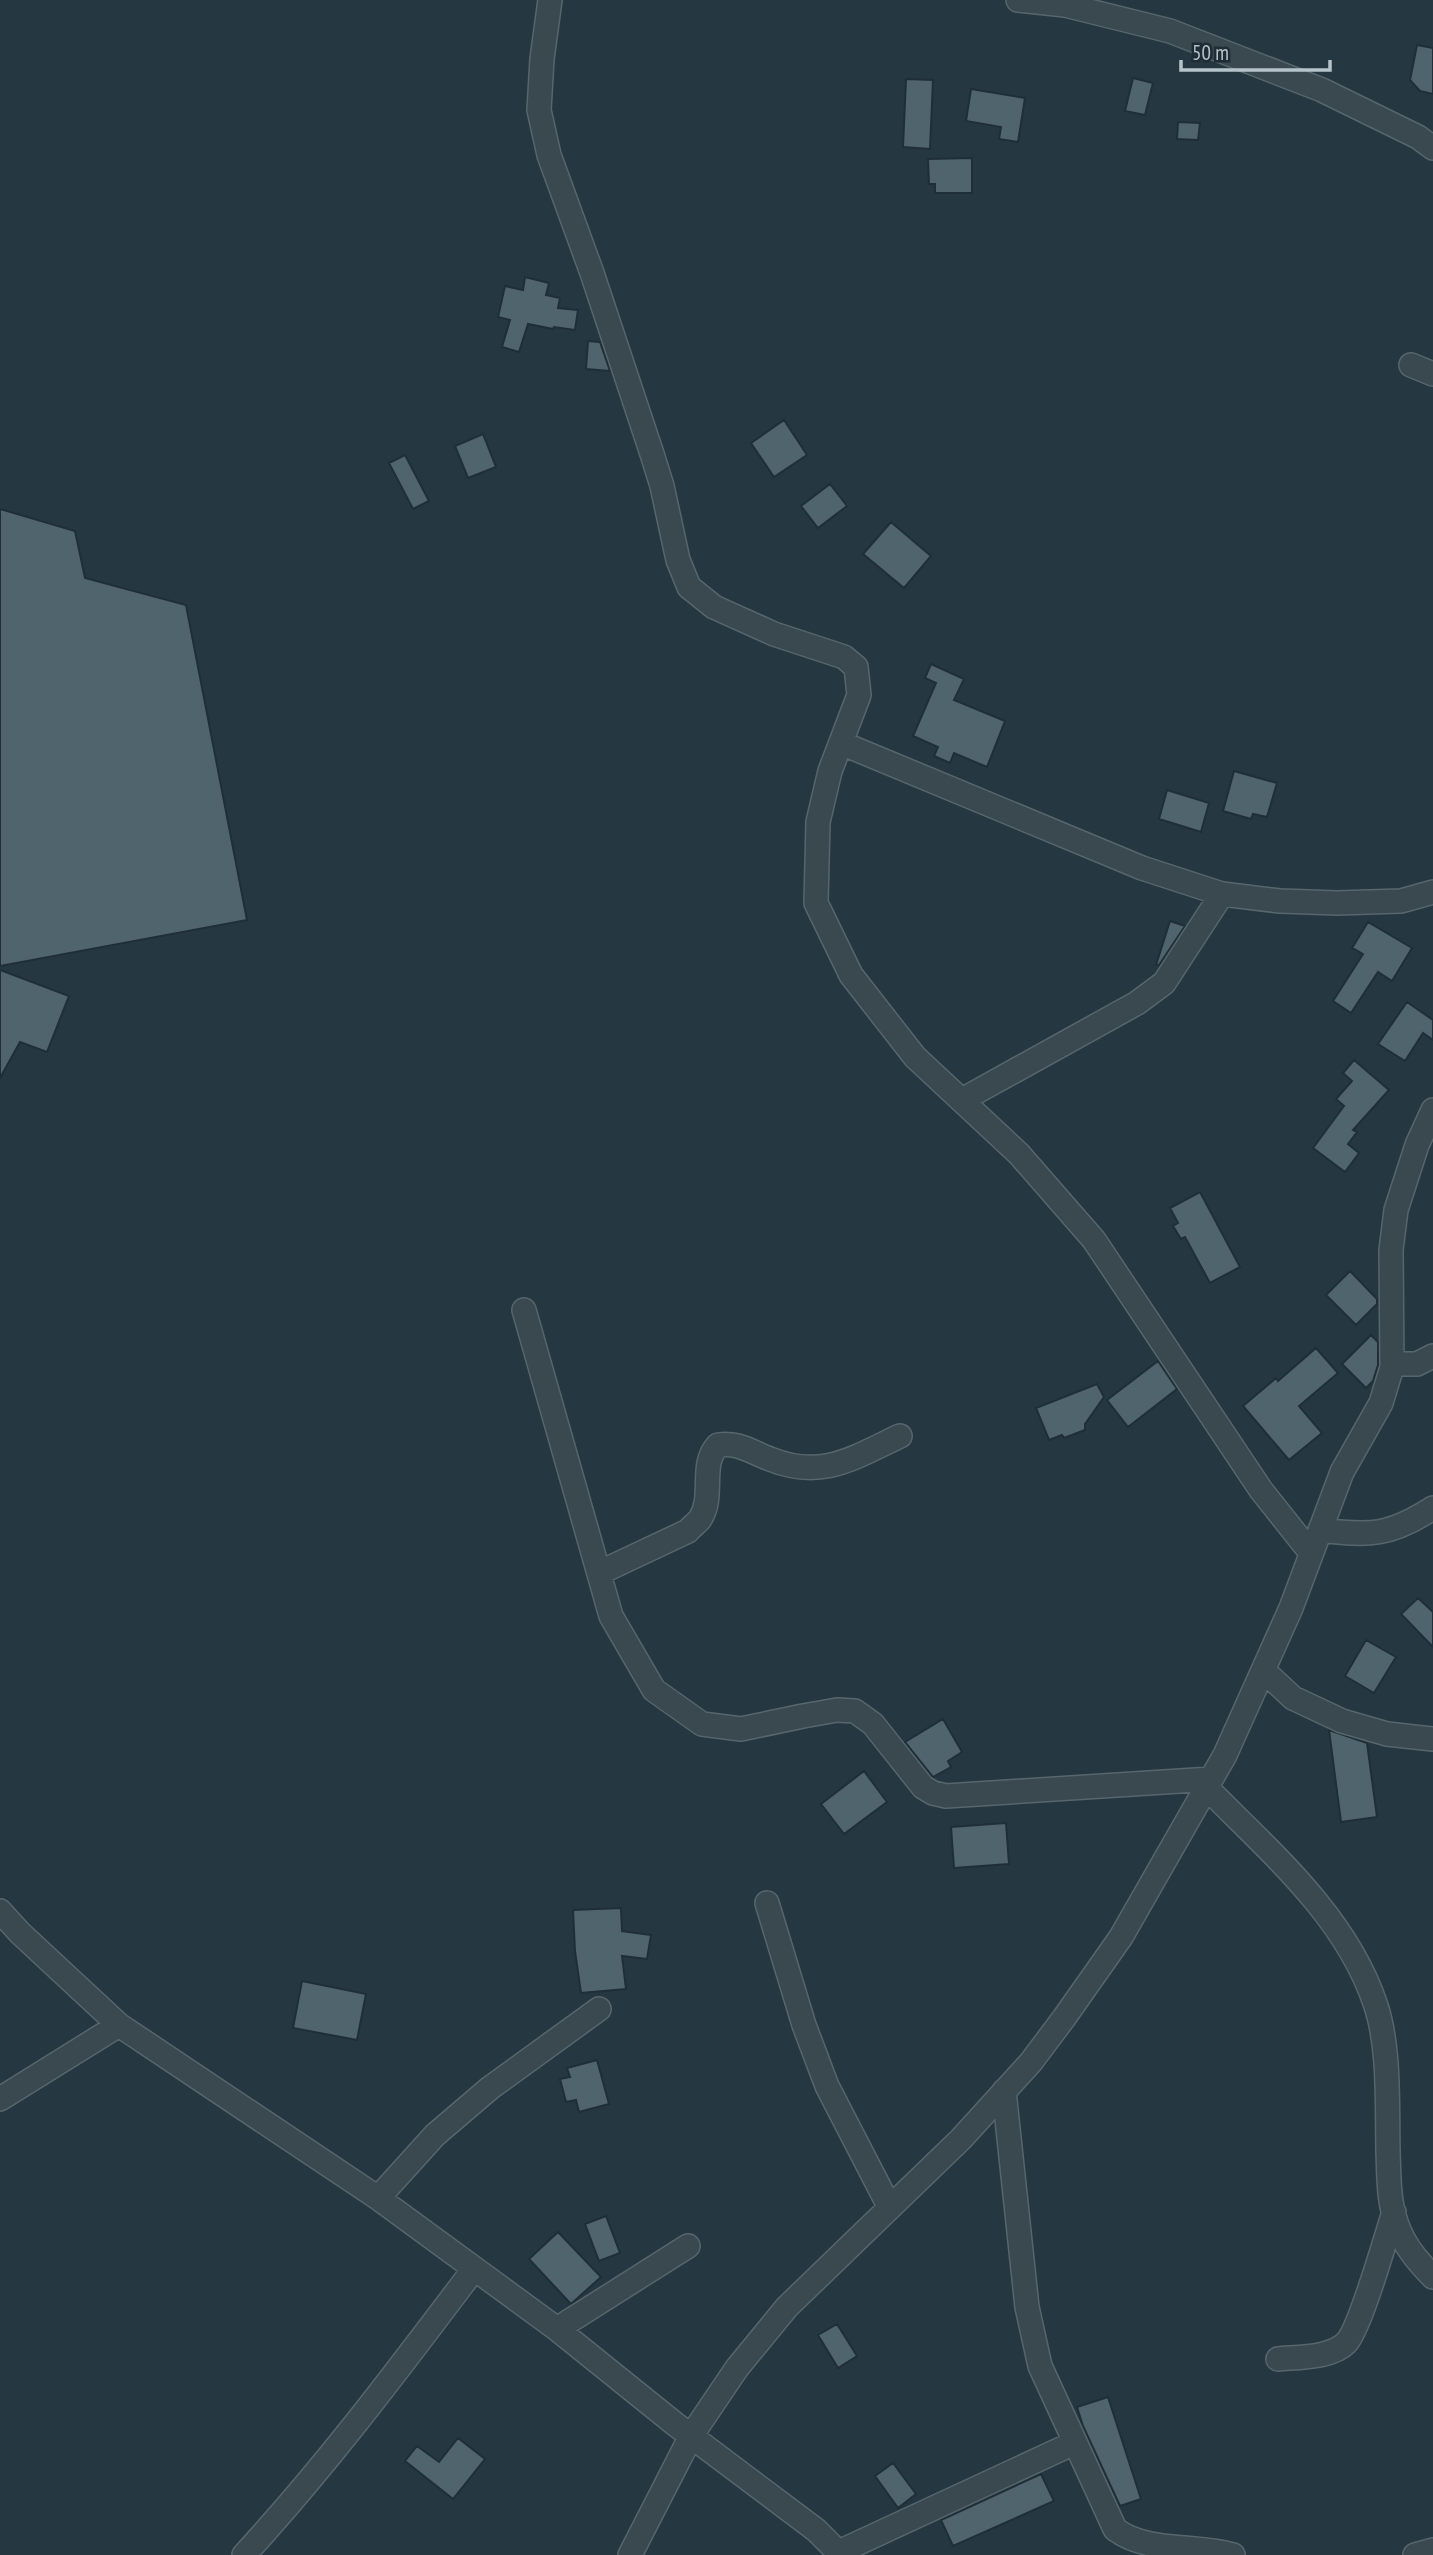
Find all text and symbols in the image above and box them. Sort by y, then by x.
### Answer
scale bar [1181,28,1330,72]
text: 50 m [1192,39,1229,66]

